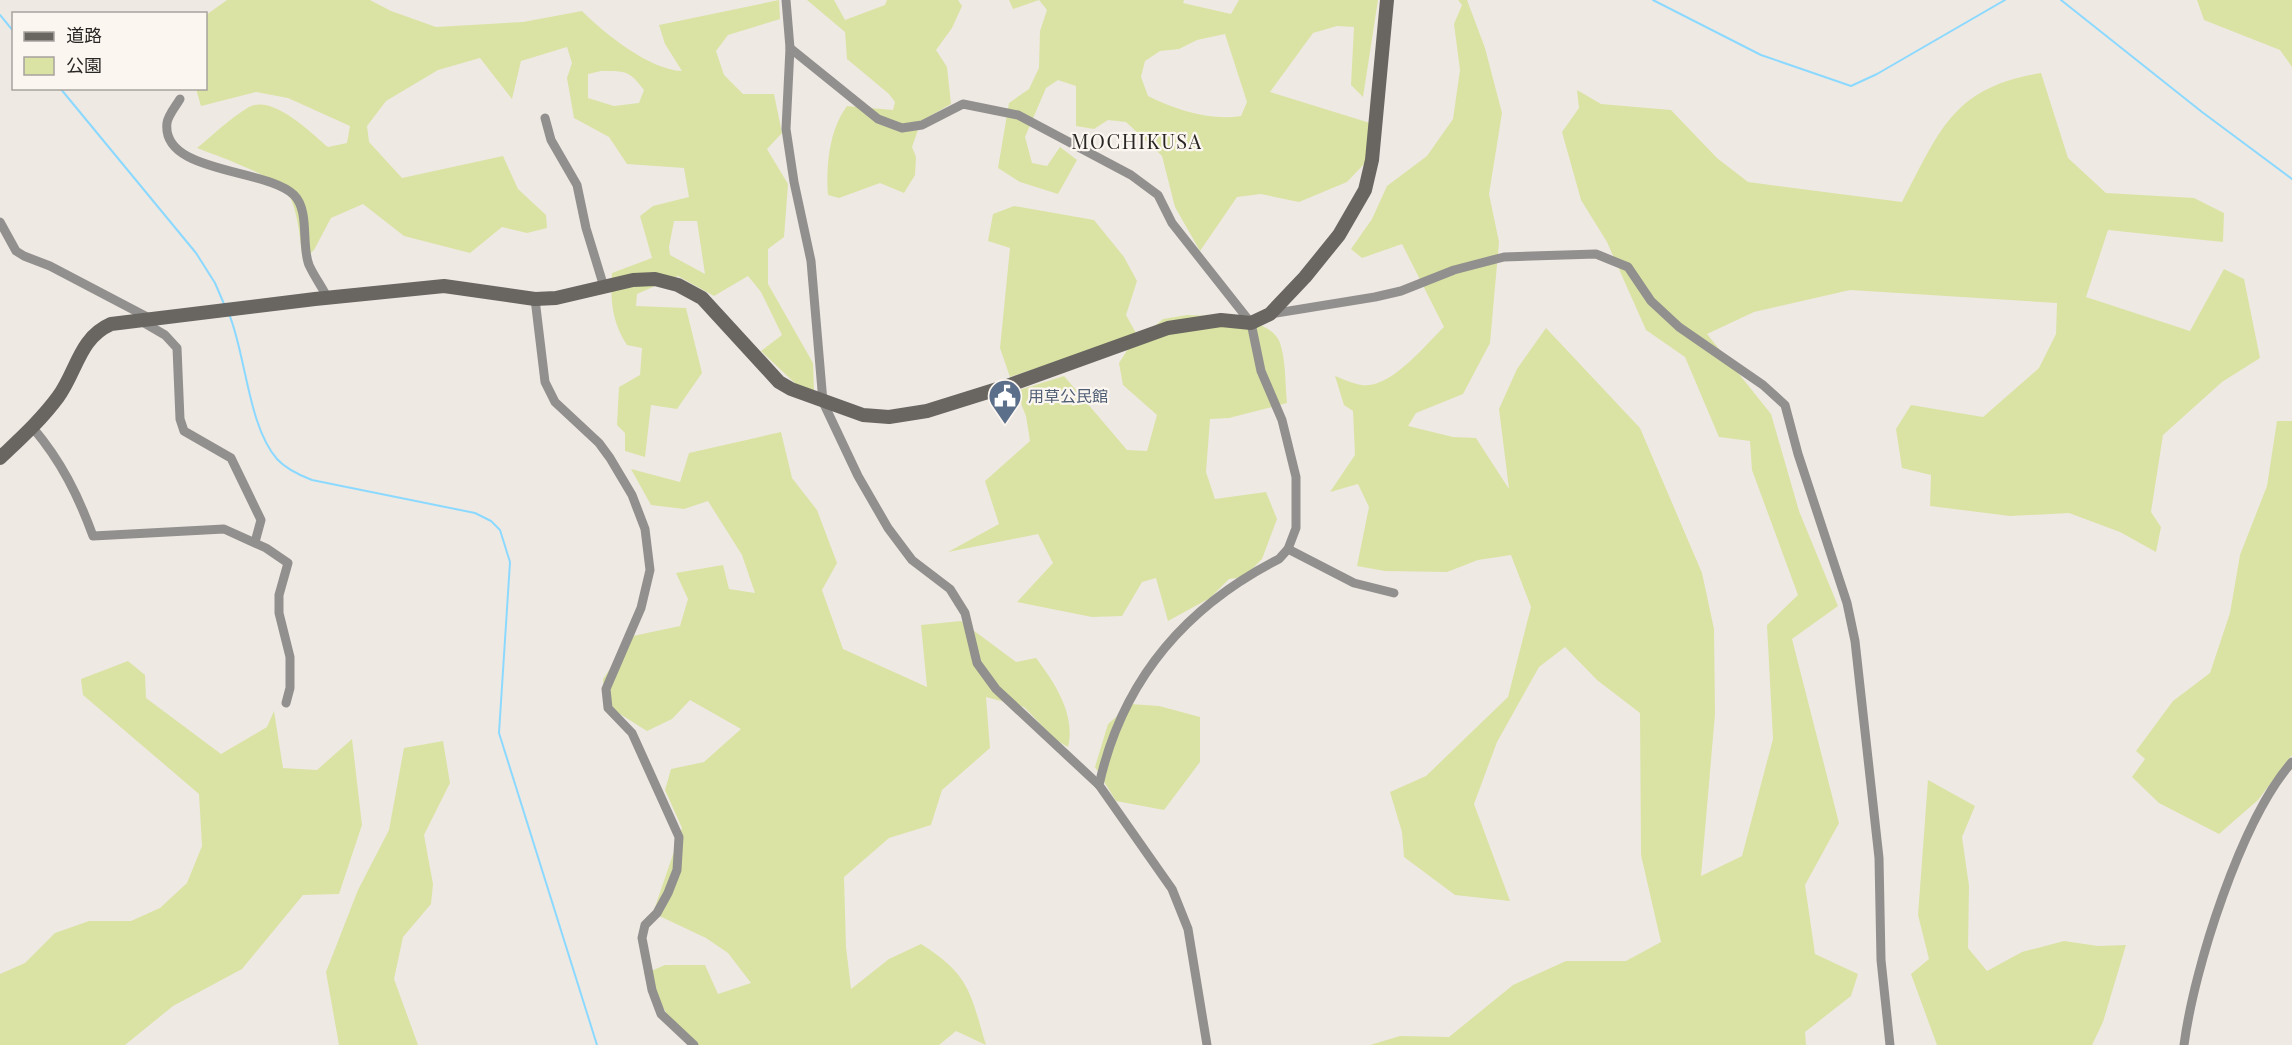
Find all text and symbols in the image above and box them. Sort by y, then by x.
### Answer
legend [12,12,207,90]
text: 道路 [66,23,102,47]
text: 公園 [66,53,102,77]
district label: MOCHIKUSA [1071,127,1203,154]
public building icon: 用草公民館 [987,378,1023,425]
place label: 用草公民館 [1028,385,1108,406]

